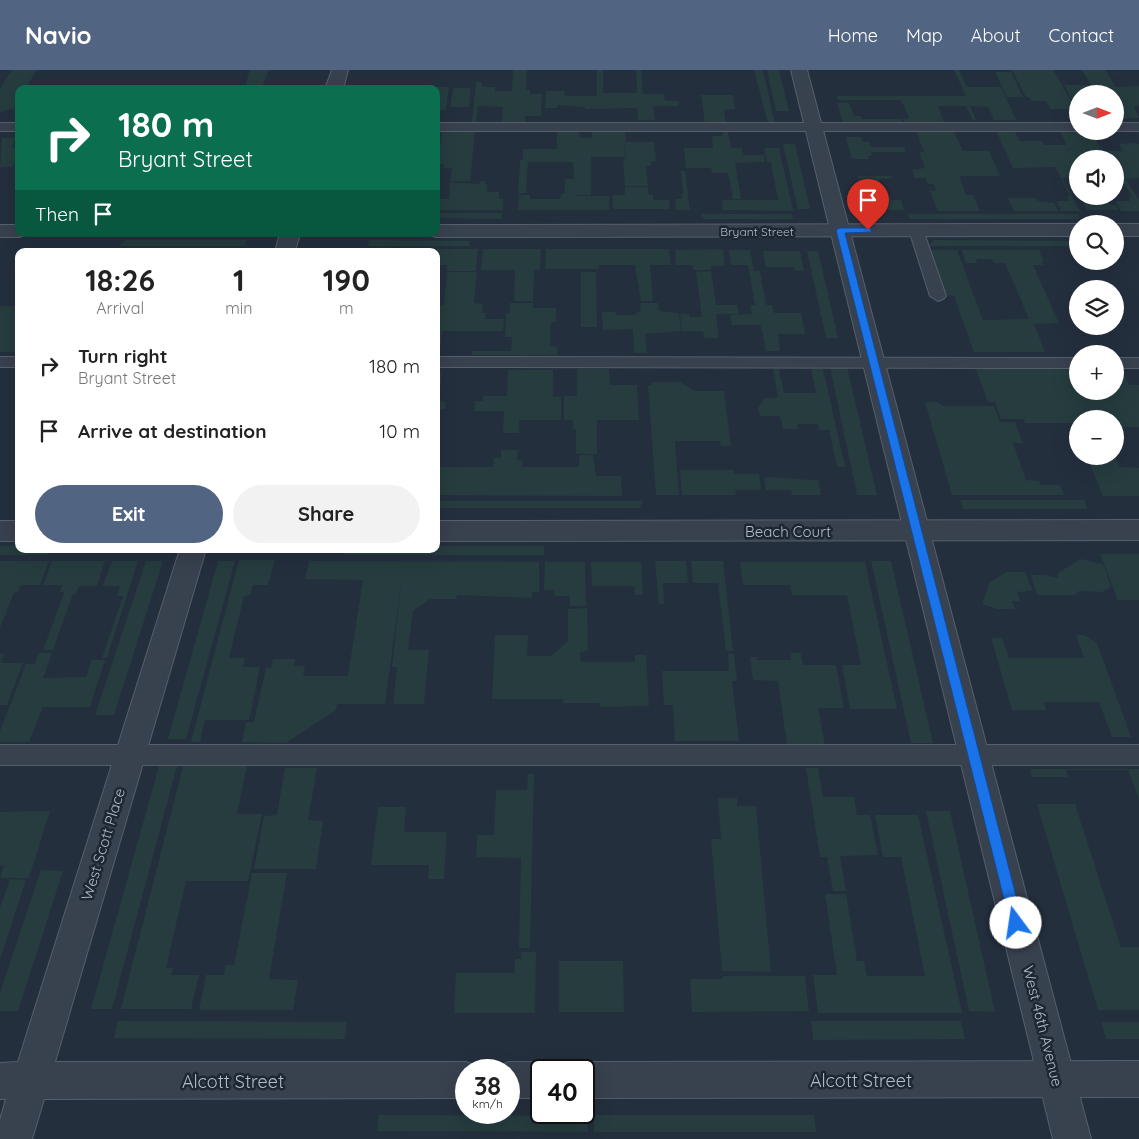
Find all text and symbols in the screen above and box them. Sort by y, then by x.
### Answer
text: Navio [25,20,92,50]
text: Home [828,24,878,47]
text: Map [906,24,943,47]
text: About [971,24,1021,47]
text: Contact [1049,24,1114,47]
north arrow [1069,85,1124,140]
map controls [1069,85,1124,465]
text: 180 m [118,102,214,146]
icon: right [35,105,100,170]
text: Bryant Street [118,145,253,173]
button: sound [1069,150,1124,205]
pin [847,179,889,230]
icon: arrive [854,186,882,214]
icon: arrive [89,200,117,228]
text: Then [35,202,79,226]
button: search [1069,215,1124,270]
street label: Bryant Street [720,224,794,239]
text: 18:26 [85,261,155,299]
text: 1 [233,261,245,299]
text: 190 [323,261,370,299]
button: layers [1069,280,1124,335]
text: Arrival [96,298,144,318]
text: min [225,298,253,318]
text: m [339,298,354,318]
text: Turn right [78,344,167,368]
button: + [1069,345,1124,400]
icon: right [35,352,63,380]
text: 180 m [369,354,420,378]
text: Bryant Street [78,368,176,388]
button: − [1069,410,1124,465]
icon: arrive [35,417,63,445]
text: Arrive at destination [78,419,267,443]
text: 10 m [379,419,420,443]
button: Exit [35,485,223,543]
button: Share [233,485,420,543]
street label: Beach Court [745,522,831,541]
street label: West Scott Place [77,786,129,902]
position arrow [989,896,1041,948]
street label: West 46th Avenue [1019,964,1067,1088]
speed limit sign: 40 [530,1059,595,1124]
street label: Alcott Street [810,1069,912,1092]
street label: Alcott Street [182,1070,284,1093]
text: 38 [474,1070,501,1101]
text: km/h [472,1096,503,1111]

